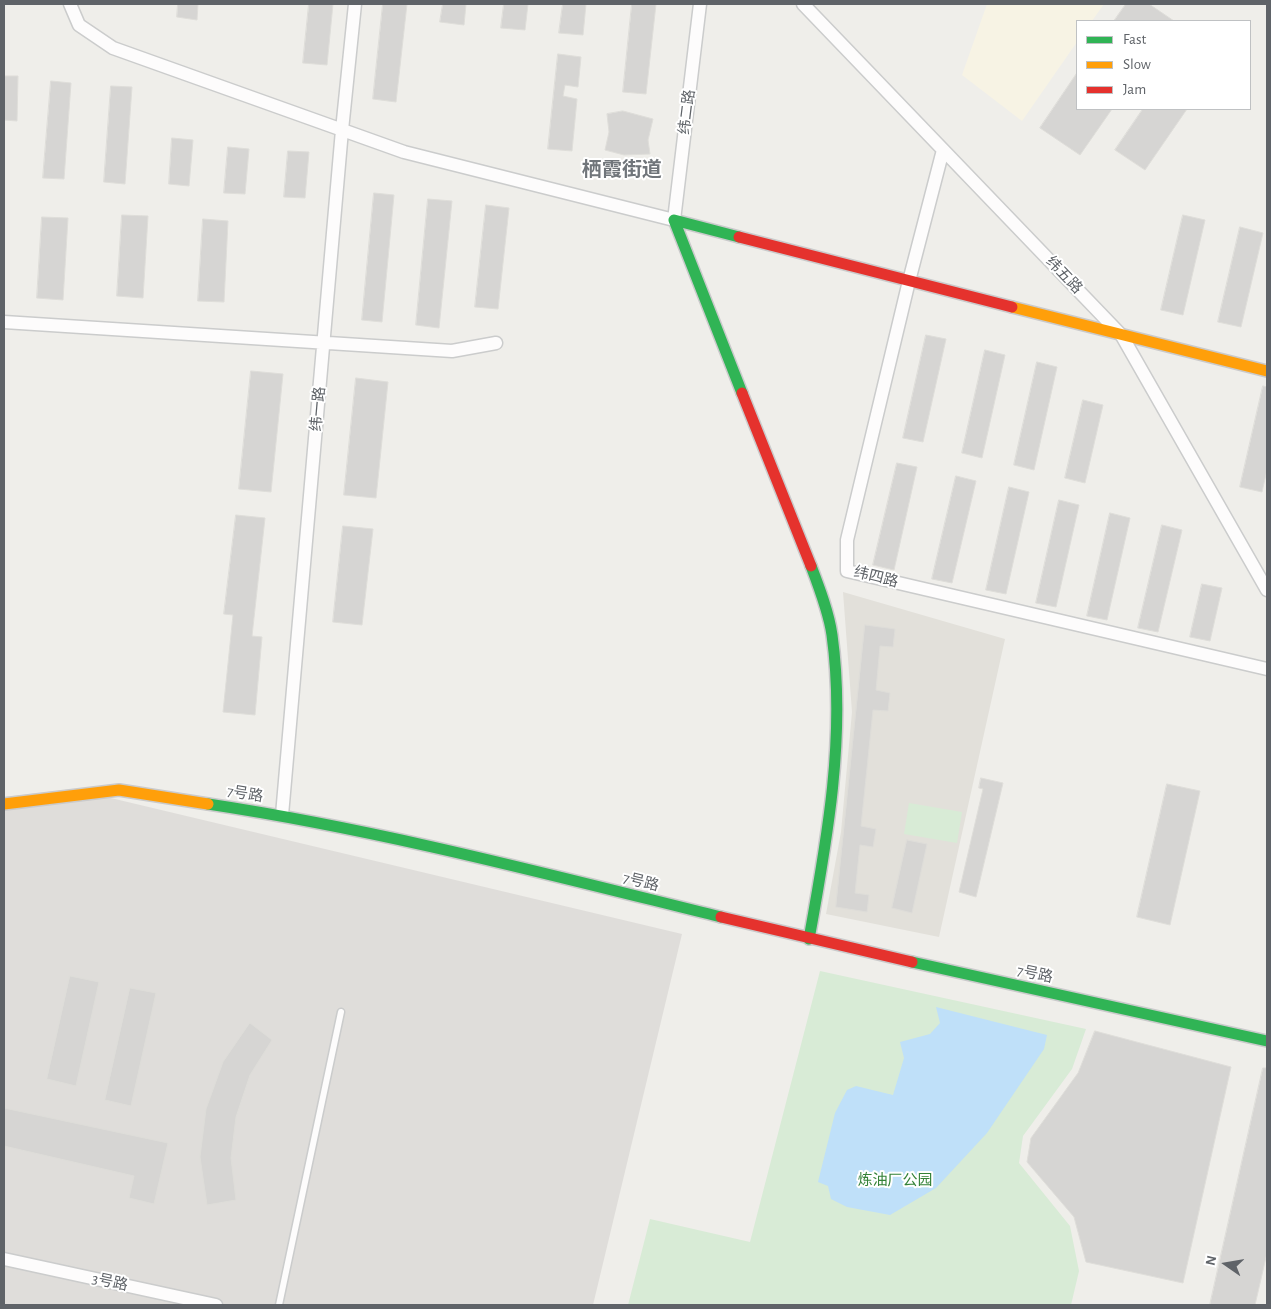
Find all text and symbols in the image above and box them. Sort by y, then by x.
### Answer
legend [1076,20,1251,110]
text: Fast [1123,32,1146,47]
text: Slow [1123,57,1151,72]
text: Jam [1123,82,1146,97]
street label: 纬二路 [675,89,699,135]
district label: 栖霞街道 [582,158,662,182]
street label: 纬五路 [1042,253,1086,297]
street label: 纬一路 [307,386,329,432]
street label: 纬四路 [852,563,900,591]
street label: 7号路 [226,782,264,806]
street label: 7号路 [621,869,661,895]
street label: 7号路 [1015,961,1055,987]
park label: 炼油厂公园 [858,1171,932,1189]
north arrow [1201,1239,1251,1289]
text: N [1203,1254,1219,1267]
street label: 3号路 [90,1269,130,1295]

